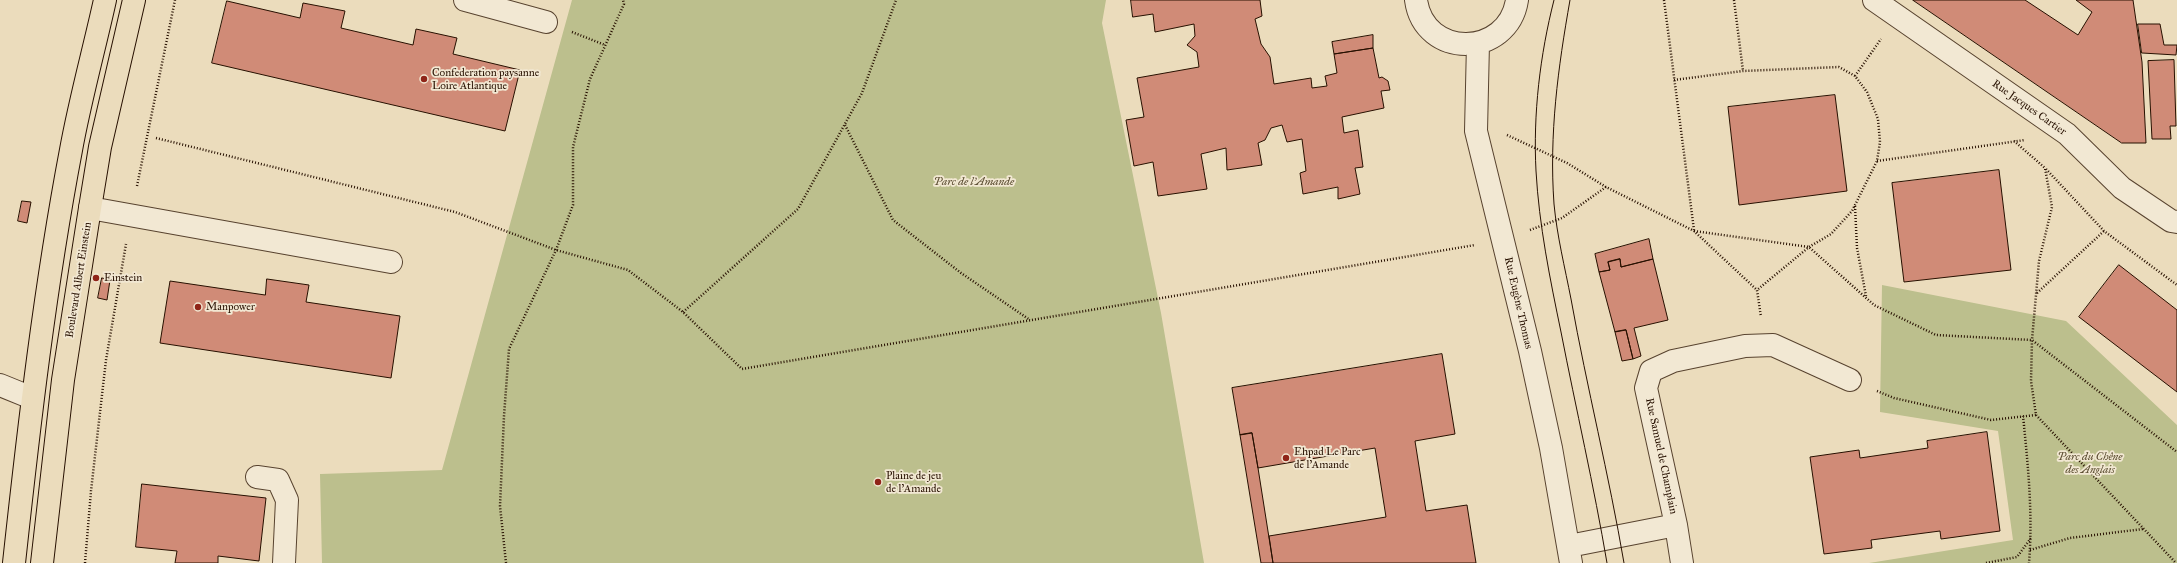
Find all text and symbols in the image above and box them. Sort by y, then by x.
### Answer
place label: Confederation paysanne Loire Atlantique [432,66,539,92]
marker: Confederation paysanne Loire Atlantique [419,74,429,84]
street label: Rue Jacques Cartier [1989,77,2069,139]
park label: Parc de l'Amande [934,175,1014,189]
street label: Boulevard Albert Einstein [63,221,95,339]
street label: Rue Eugène Thomas [1501,256,1535,350]
place label: Einstein [104,271,142,285]
marker: Einstein [91,273,101,283]
place label: Manpower [206,300,255,314]
marker: Manpower [193,302,203,312]
street label: Rue Samuel de Champlain [1642,397,1680,515]
place label: Ehpad Le Parc de l'Amande [1294,445,1361,471]
park label: Parc du Chêne des Anglais [2058,450,2122,476]
marker: Ehpad Le Parc de l'Amande [1281,453,1291,463]
place label: Plaine de jeu de l'Amande [886,469,941,495]
marker: Plaine de jeu de l'Amande [873,477,883,487]

